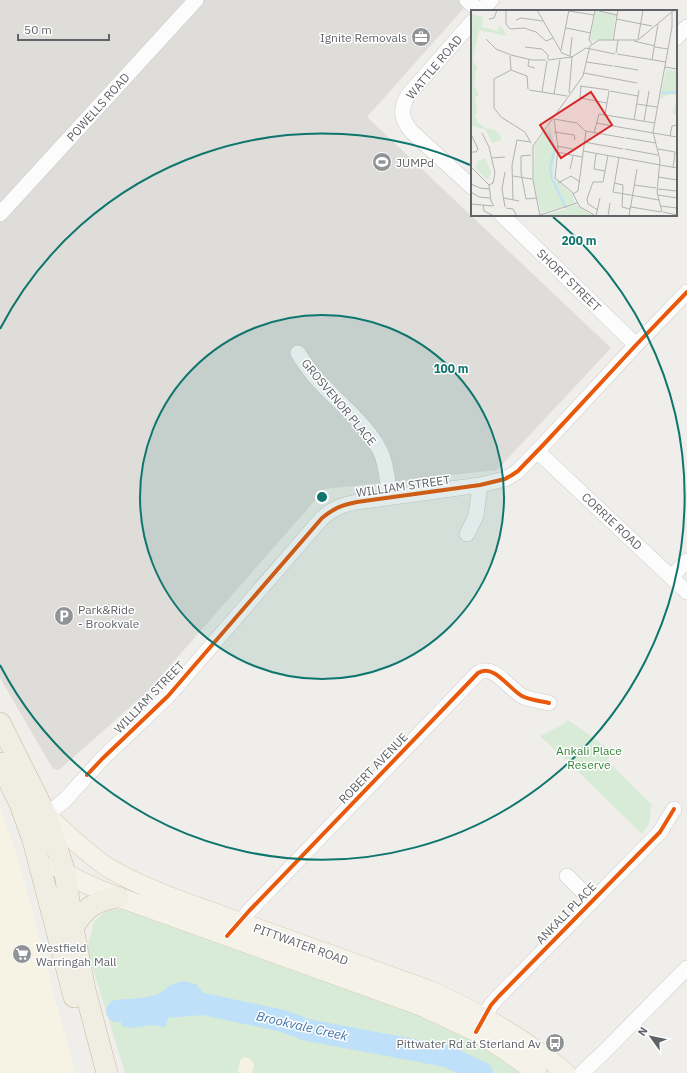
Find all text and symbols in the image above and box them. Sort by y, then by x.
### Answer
inset map [471,10,677,216]
scale bar [18,16,109,42]
text: 50 m [24,22,52,37]
office icon: Ignite Removals [410,26,432,48]
place label: Ignite Removals [320,30,407,45]
street label: WATTLE ROAD [403,32,465,102]
street label: POWELLS ROAD [63,70,133,144]
sports icon: JUMPd [371,151,393,173]
place label: JUMPd [396,155,434,170]
text: 200 m [561,233,597,248]
street label: SHORT STREET [534,246,604,314]
street label: GROSVENOR PLACE [298,356,380,448]
text: 100 m [433,361,469,376]
street label: WILLIAM STREET [355,472,451,500]
street label: CORRIE ROAD [579,489,645,553]
centre of rings [315,490,329,504]
place label: Park&Ride - Brookvale [78,602,140,631]
parking icon: Park&Ride - Brookvale [53,605,75,627]
street label: WILLIAM STREET [111,658,187,736]
street label: ROBERT AVENUE [335,729,411,807]
park label: Ankali Place Reserve [556,743,622,772]
street label: ANKALI PLACE [533,879,599,947]
street label: PITTWATER ROAD [252,920,350,968]
place label: Westfield Warringah Mall [36,940,117,969]
supermarket icon: Westfield Warringah Mall [11,943,33,965]
water label: Brookvale Creek [255,1007,350,1045]
north arrow [631,1017,671,1057]
text: N [635,1024,651,1039]
bus stop icon: Pittwater Rd at Sterland Av [544,1032,566,1054]
place label: Pittwater Rd at Sterland Av [396,1036,541,1051]

